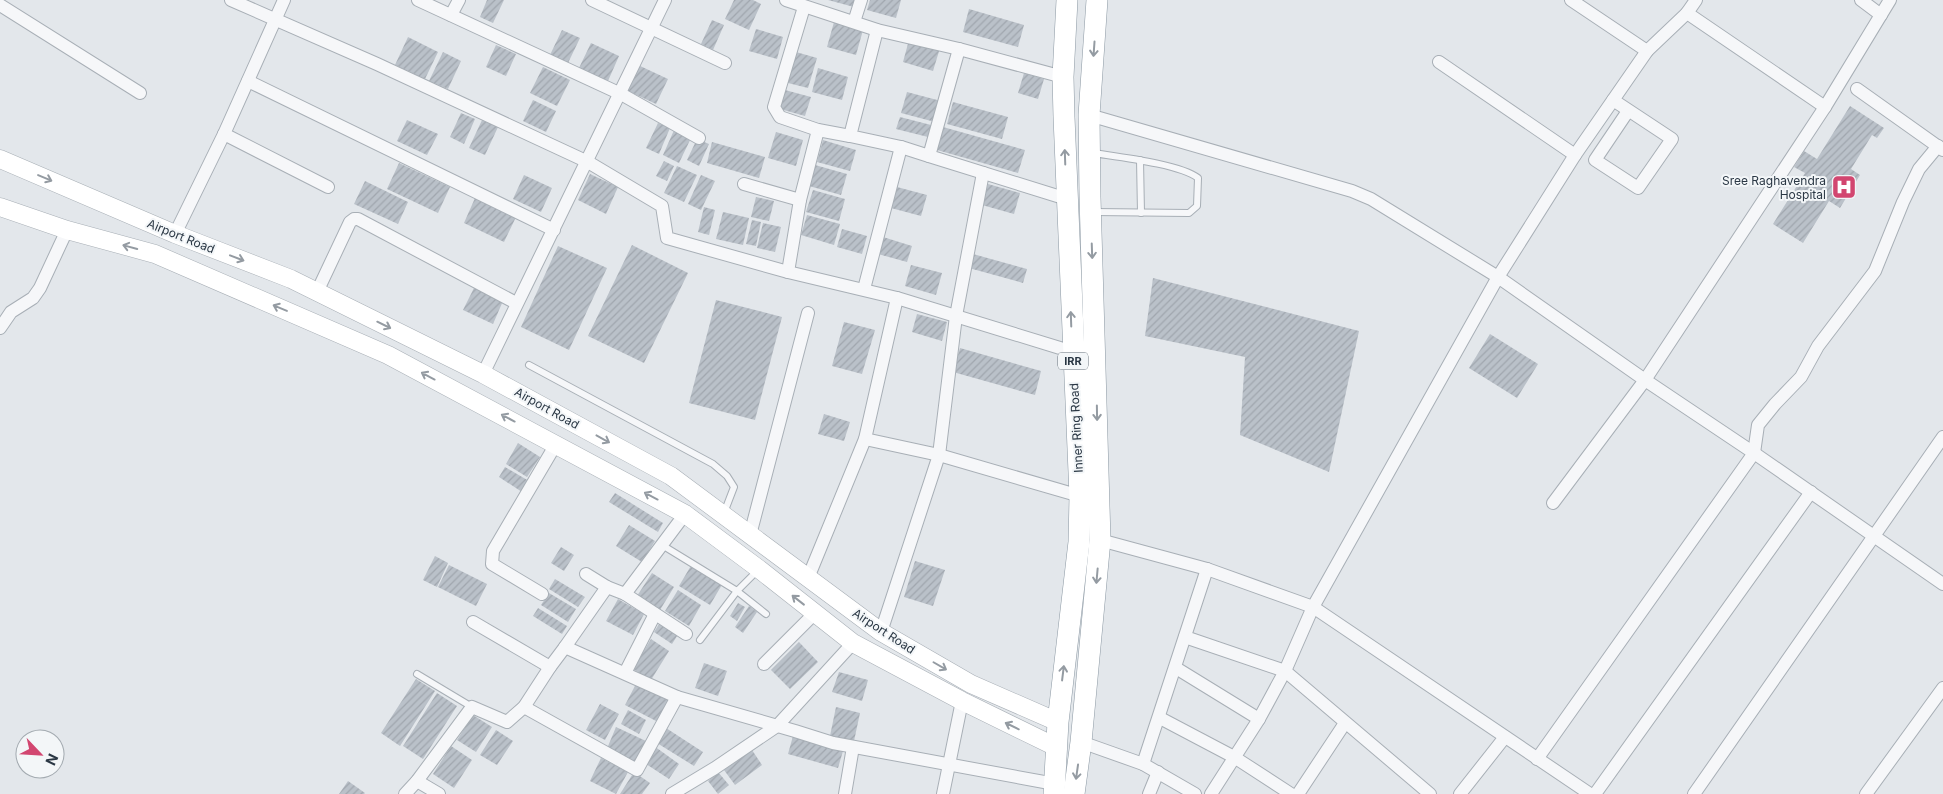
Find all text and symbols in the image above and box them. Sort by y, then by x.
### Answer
one-way arrow [1089,40,1098,56]
one-way arrow [1060,149,1070,166]
place label: Sree Raghavendra Hospital [1722,173,1826,202]
one-way arrow [37,174,52,184]
hospital icon: Sree Raghavendra Hospital [1831,174,1857,200]
street label: Airport Road [145,216,217,256]
one-way arrow [122,242,138,251]
one-way arrow [1087,243,1096,259]
one-way arrow [228,254,244,263]
one-way arrow [273,303,288,312]
one-way arrow [1067,312,1076,328]
one-way arrow [377,320,392,330]
road number: IRR [1058,352,1088,370]
one-way arrow [420,371,435,381]
street label: Inner Ring Road [1066,383,1086,473]
street label: Airport Road [512,384,582,432]
one-way arrow [1092,405,1101,421]
one-way arrow [501,413,516,423]
one-way arrow [595,435,610,444]
one-way arrow [644,491,659,500]
one-way arrow [1092,568,1101,584]
one-way arrow [792,594,805,605]
street label: Airport Road [850,605,918,657]
one-way arrow [933,661,948,671]
one-way arrow [1059,665,1069,681]
one-way arrow [1005,721,1020,730]
north arrow [15,729,65,779]
text: N [42,751,62,768]
one-way arrow [1072,764,1082,780]

